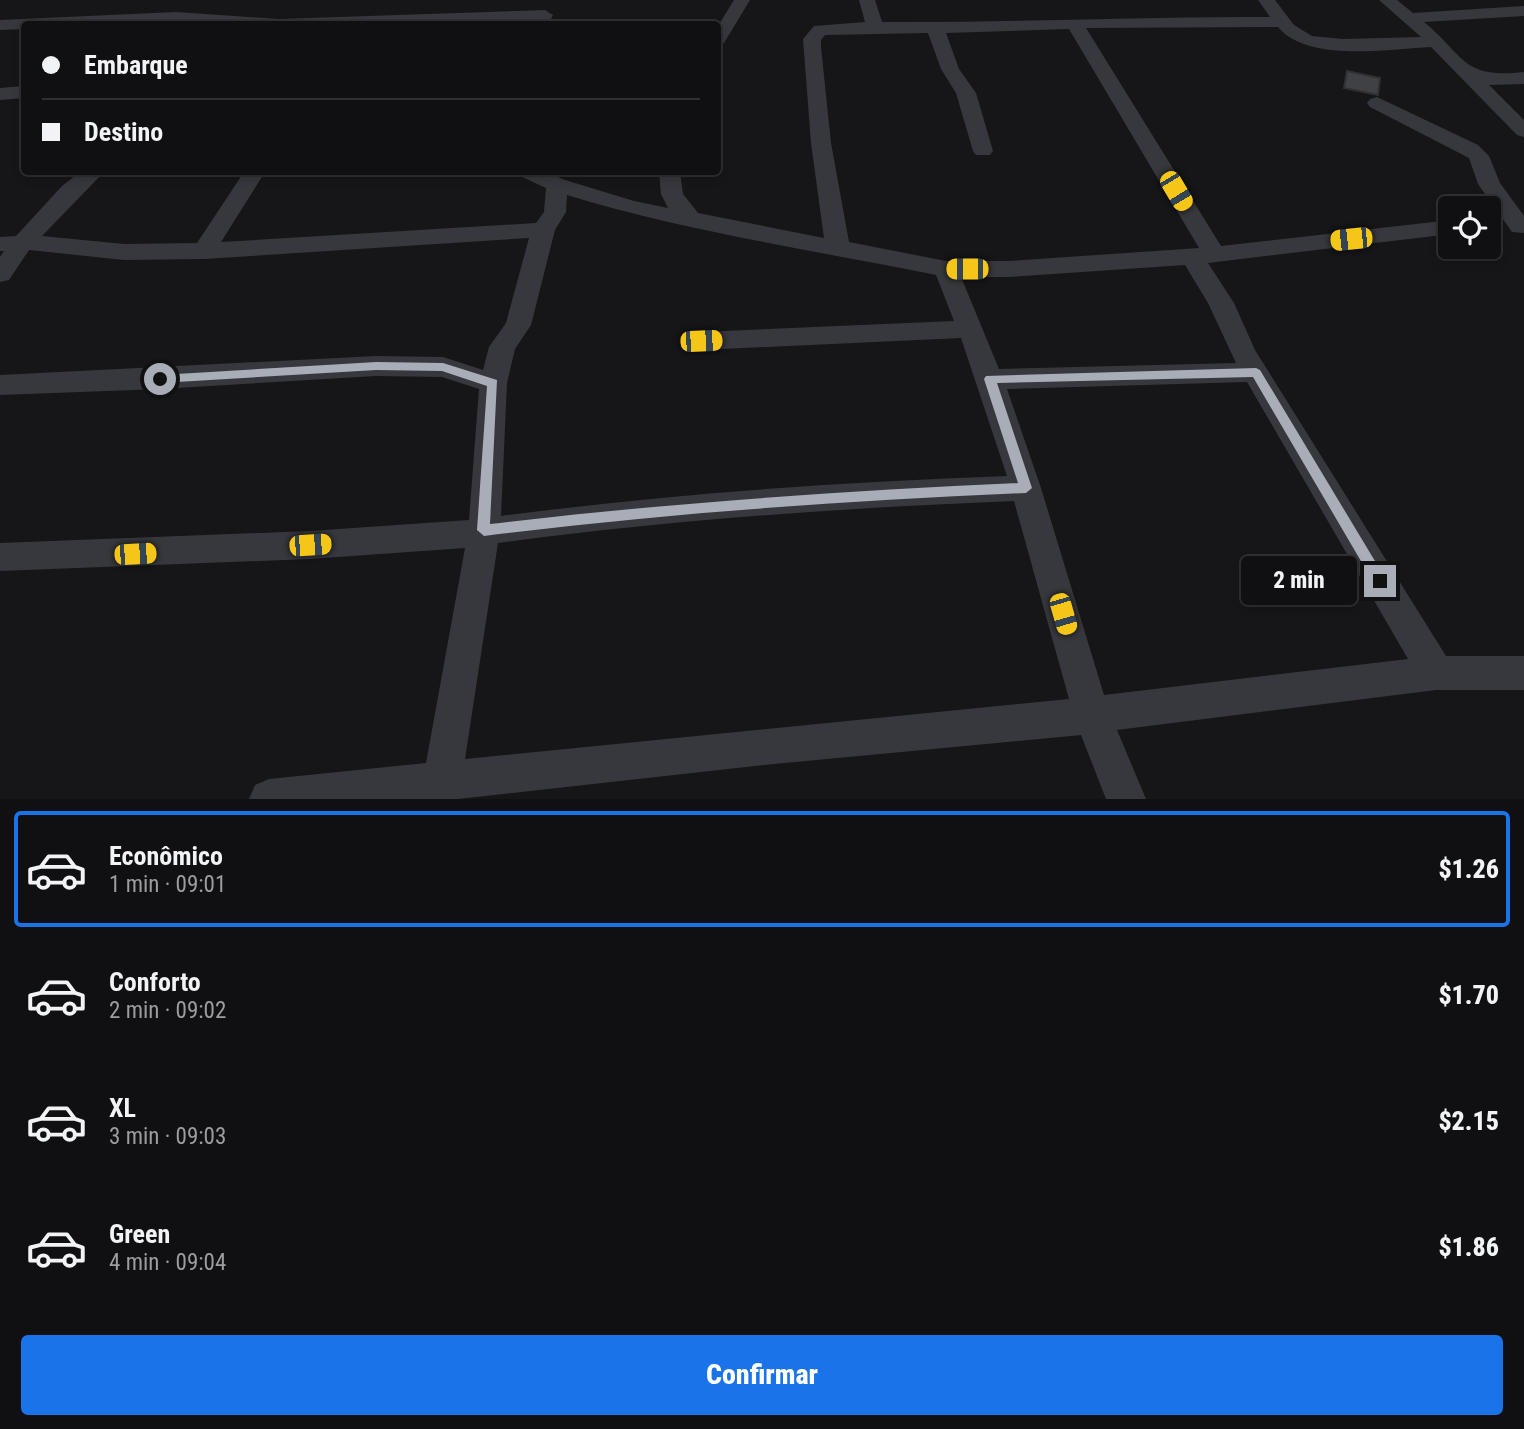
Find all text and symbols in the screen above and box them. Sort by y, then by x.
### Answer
text: Embarque [84,50,188,80]
text: Destino [84,117,163,147]
car [1157,168,1196,214]
map controls [1438,196,1501,259]
button: locate [1438,196,1501,259]
car [1330,226,1373,252]
car [947,259,989,280]
car [680,330,723,352]
route start [144,363,176,395]
car [289,533,332,557]
car [114,542,157,566]
callout: 2 min [1240,556,1356,606]
route end [1364,565,1396,597]
text: 2 min [1273,567,1325,594]
car [1048,591,1079,637]
icon: car [25,838,88,901]
text: Econômico [109,841,223,871]
text: $1.26 [1438,854,1499,884]
text: 1 min · 09:01 [109,871,226,898]
icon: car [25,964,88,1027]
text: Conforto [109,967,201,997]
text: $1.70 [1438,980,1499,1010]
text: 2 min · 09:02 [109,997,226,1024]
icon: car [25,1090,88,1153]
text: XL [109,1093,136,1123]
text: $2.15 [1438,1106,1499,1136]
text: 3 min · 09:03 [109,1123,226,1150]
icon: car [25,1216,88,1279]
text: Green [109,1219,170,1249]
text: $1.86 [1438,1232,1499,1262]
text: 4 min · 09:04 [109,1249,226,1276]
button: Confirmar [21,1335,1503,1415]

